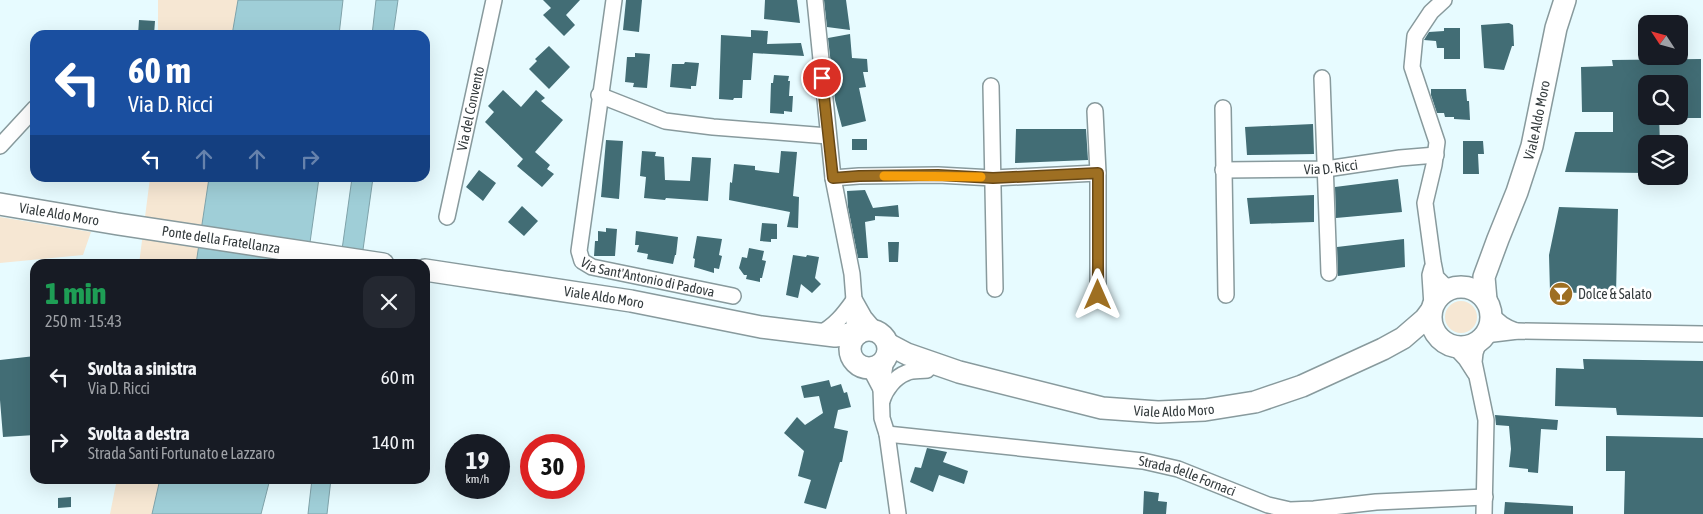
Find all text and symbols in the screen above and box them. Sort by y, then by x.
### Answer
north arrow [1638,15,1688,65]
map controls [1638,15,1688,185]
icon: left [45,50,110,115]
text: 60 m [128,50,191,90]
pin [801,57,843,99]
icon: arrive [808,64,836,92]
street label: Via del Convento [454,65,487,152]
button: search [1638,75,1688,125]
street label: Viale Aldo Moro [1520,79,1553,162]
text: Via D. Ricci [128,91,213,117]
button: layers [1638,135,1688,185]
icon: left [137,145,165,173]
icon: ahead [190,145,218,173]
icon: ahead [243,145,271,173]
icon: right [296,145,324,173]
street label: Via D. Ricci [1304,156,1359,177]
street label: Viale Aldo Moro [18,199,100,229]
street label: Ponte della Fratellanza [161,223,281,256]
street label: Via Sant'Antonio di Padova [578,254,716,300]
position arrow [1071,268,1123,320]
text: 1 min [45,276,106,310]
button: close [363,276,415,328]
bar icon: Dolce & Salato [1548,281,1574,307]
street label: Viale Aldo Moro [563,283,645,311]
place label: Dolce & Salato [1578,286,1652,302]
text: 250 m · 15:43 [45,312,122,330]
text: Svolta a sinistra [88,357,197,379]
icon: left [45,363,73,391]
text: 60 m [381,366,415,388]
text: Via D. Ricci [88,379,150,397]
street label: Viale Aldo Moro [1133,401,1215,420]
text: Svolta a destra [88,422,190,444]
icon: right [45,428,73,456]
text: 140 m [372,431,415,453]
speed limit sign: 30 [520,434,585,499]
text: Strada Santi Fortunato e Lazzaro [88,444,275,462]
text: 19 [466,446,489,474]
street label: Strada delle Fornaci [1138,453,1238,499]
text: km/h [466,472,489,486]

